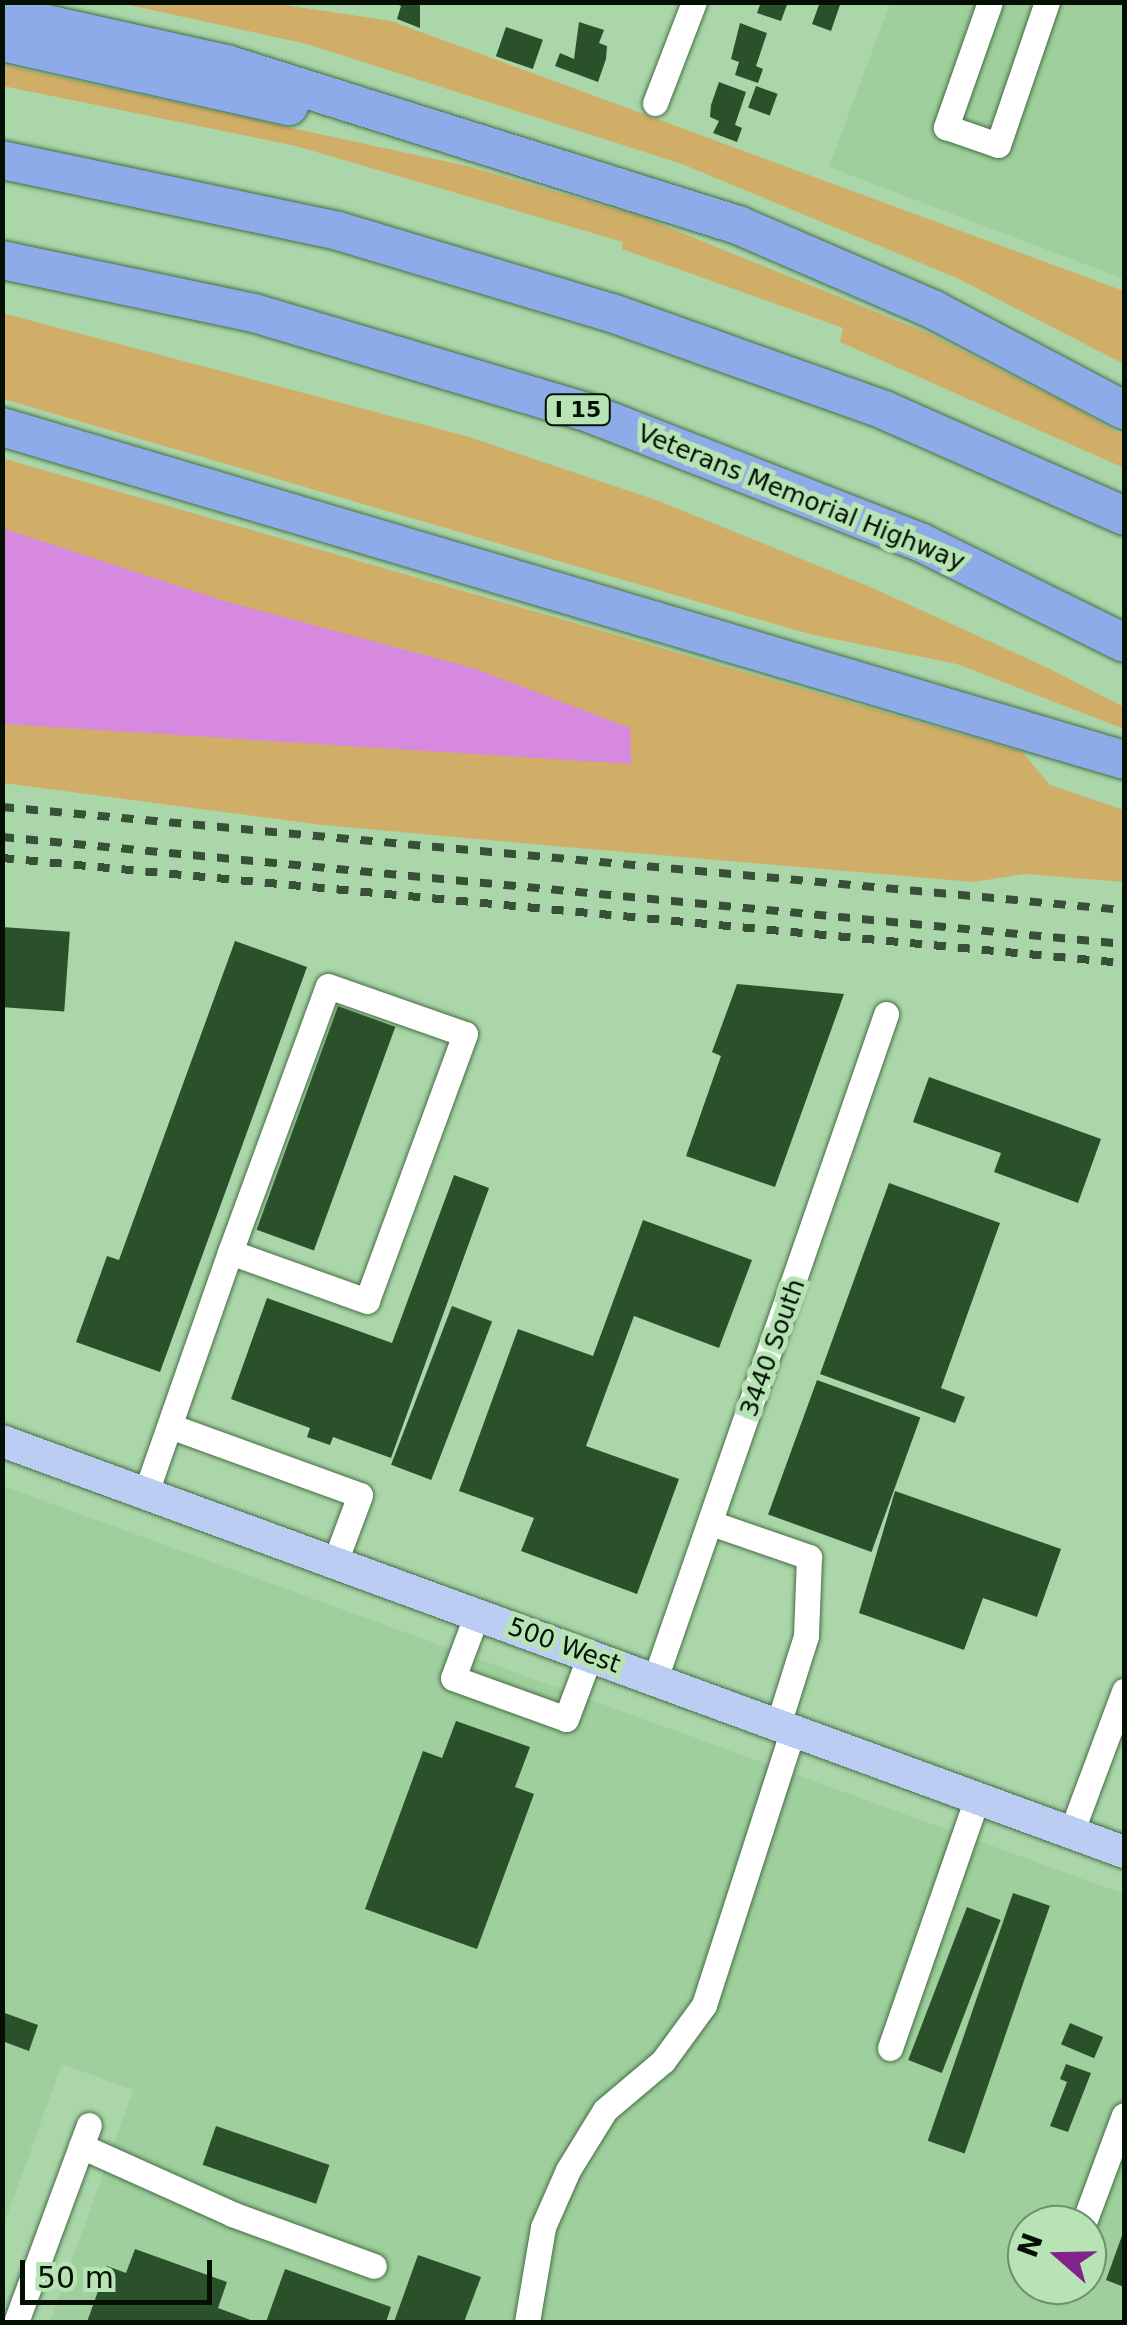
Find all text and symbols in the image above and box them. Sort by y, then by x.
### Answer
road number: I 15 [543,393,613,427]
street label: Veterans Memorial Highway [633,418,969,578]
street label: 3440 South [734,1275,812,1421]
street label: 500 West [504,1612,624,1680]
north arrow [1007,2205,1107,2305]
text: N [1011,2229,1050,2262]
scale bar [25,2240,218,2302]
text: 50 m [37,2260,114,2295]

